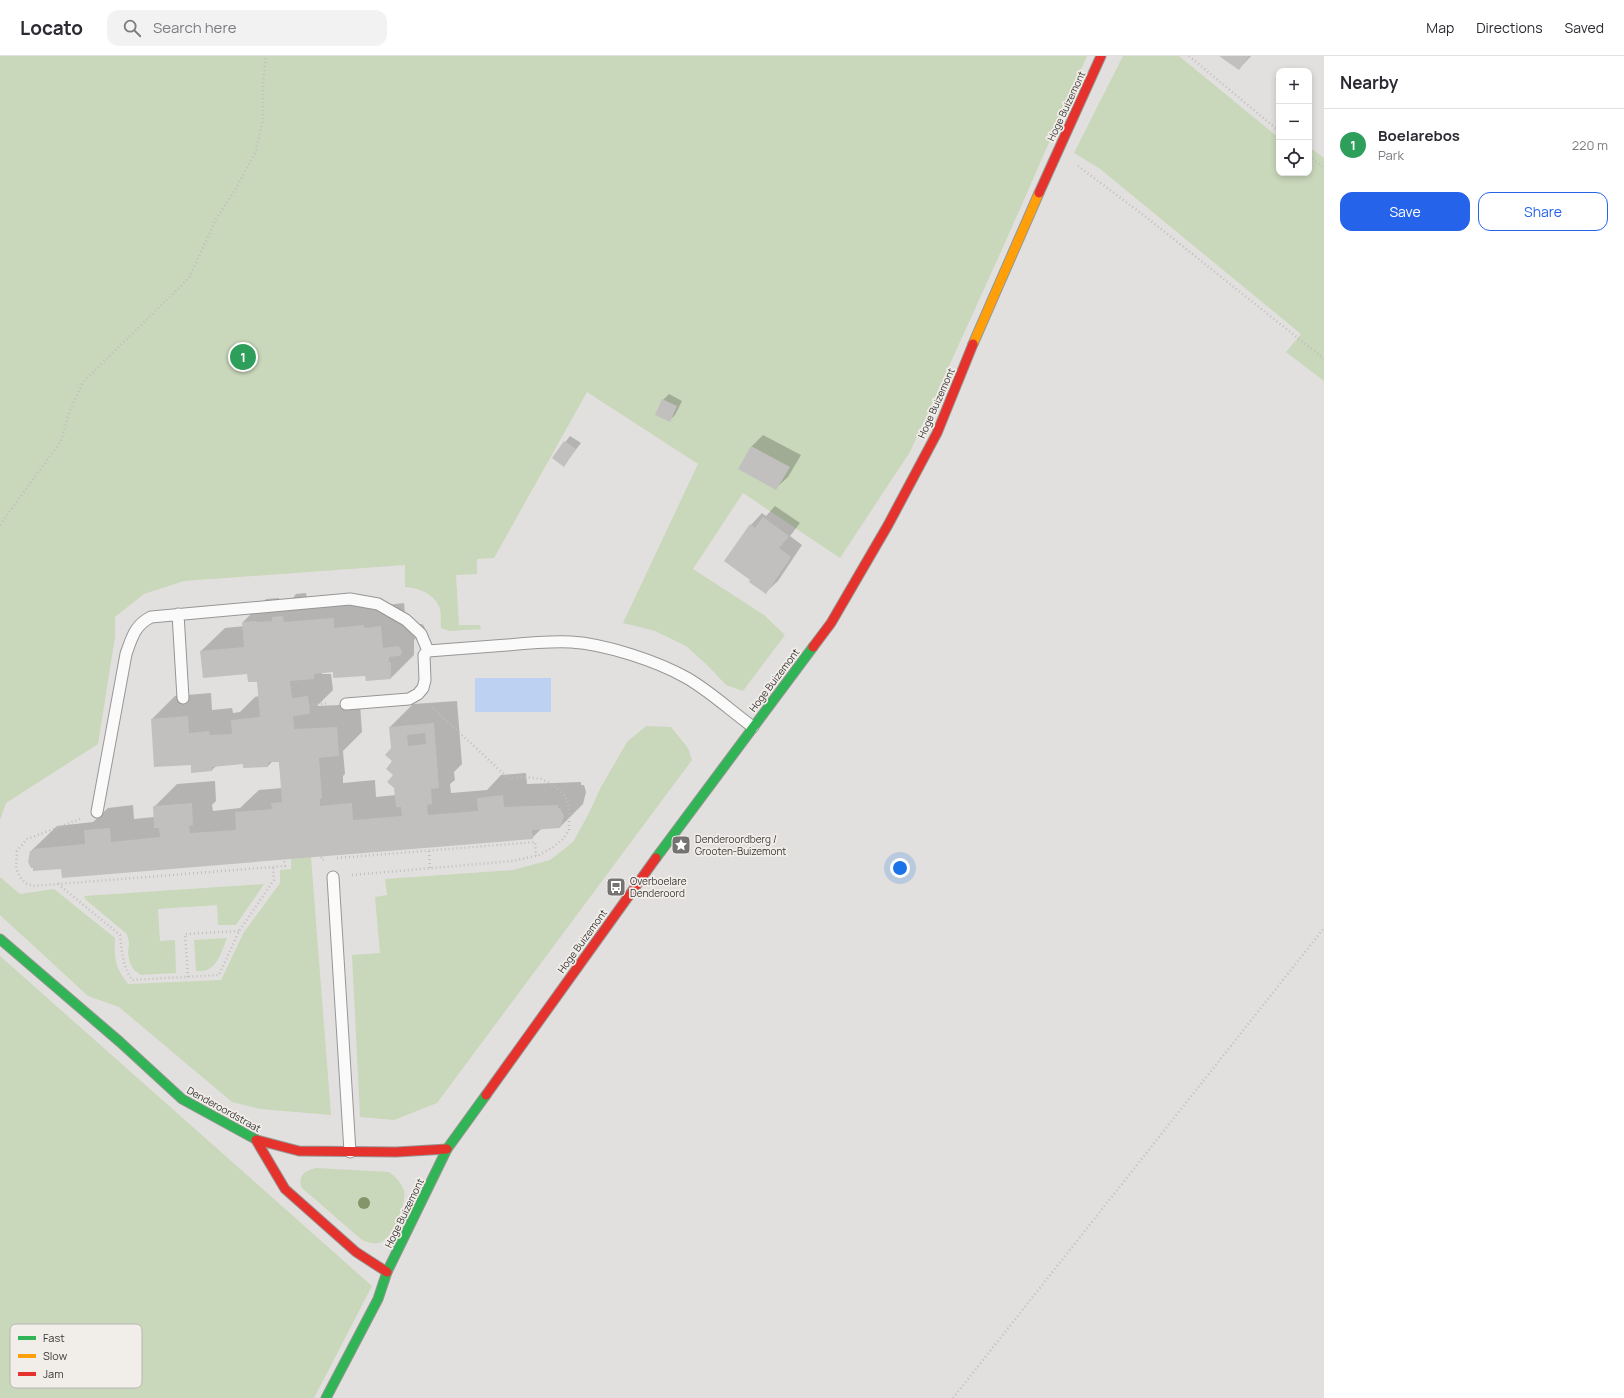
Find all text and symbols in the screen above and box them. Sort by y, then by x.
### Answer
search box [107,10,387,46]
text: Locato [20,15,83,41]
icon: search [121,17,143,39]
text: Search here [153,17,236,38]
text: Map [1426,18,1454,37]
text: Directions [1476,18,1543,37]
text: Saved [1565,18,1604,37]
map controls [1276,68,1312,176]
button: + [1276,68,1312,104]
street label: Hoge Buizemont [1044,69,1088,143]
text: Nearby [1340,71,1398,94]
button: − [1276,104,1312,140]
text: Boelarebos [1378,125,1460,146]
text: 1 [1350,136,1356,154]
text: 220 m [1572,136,1608,154]
button: locate [1276,140,1312,176]
text: Park [1378,146,1404,164]
button: Save [1340,192,1470,231]
button: Share [1478,192,1608,231]
pin: 1 [230,342,256,372]
street label: Hoge Buizemont [914,366,958,440]
street label: Hoge Buizemont [746,646,802,714]
place label: Denderoordberg / Grooten-Buizemont [695,832,786,858]
place icon: Denderoordberg / Grooten-Buizemont [670,834,692,856]
your location [890,858,910,878]
place label: Overboelare Denderoord [630,874,687,900]
bus stop icon: Overboelare Denderoord [605,876,627,898]
street label: Hoge Buizemont [554,906,610,976]
street label: Denderoordstraat [184,1083,264,1135]
street label: Hoge Buizemont [381,1176,427,1250]
legend [10,1324,142,1388]
text: Fast [43,1330,65,1345]
text: Slow [43,1348,68,1363]
text: Jam [43,1366,64,1381]

